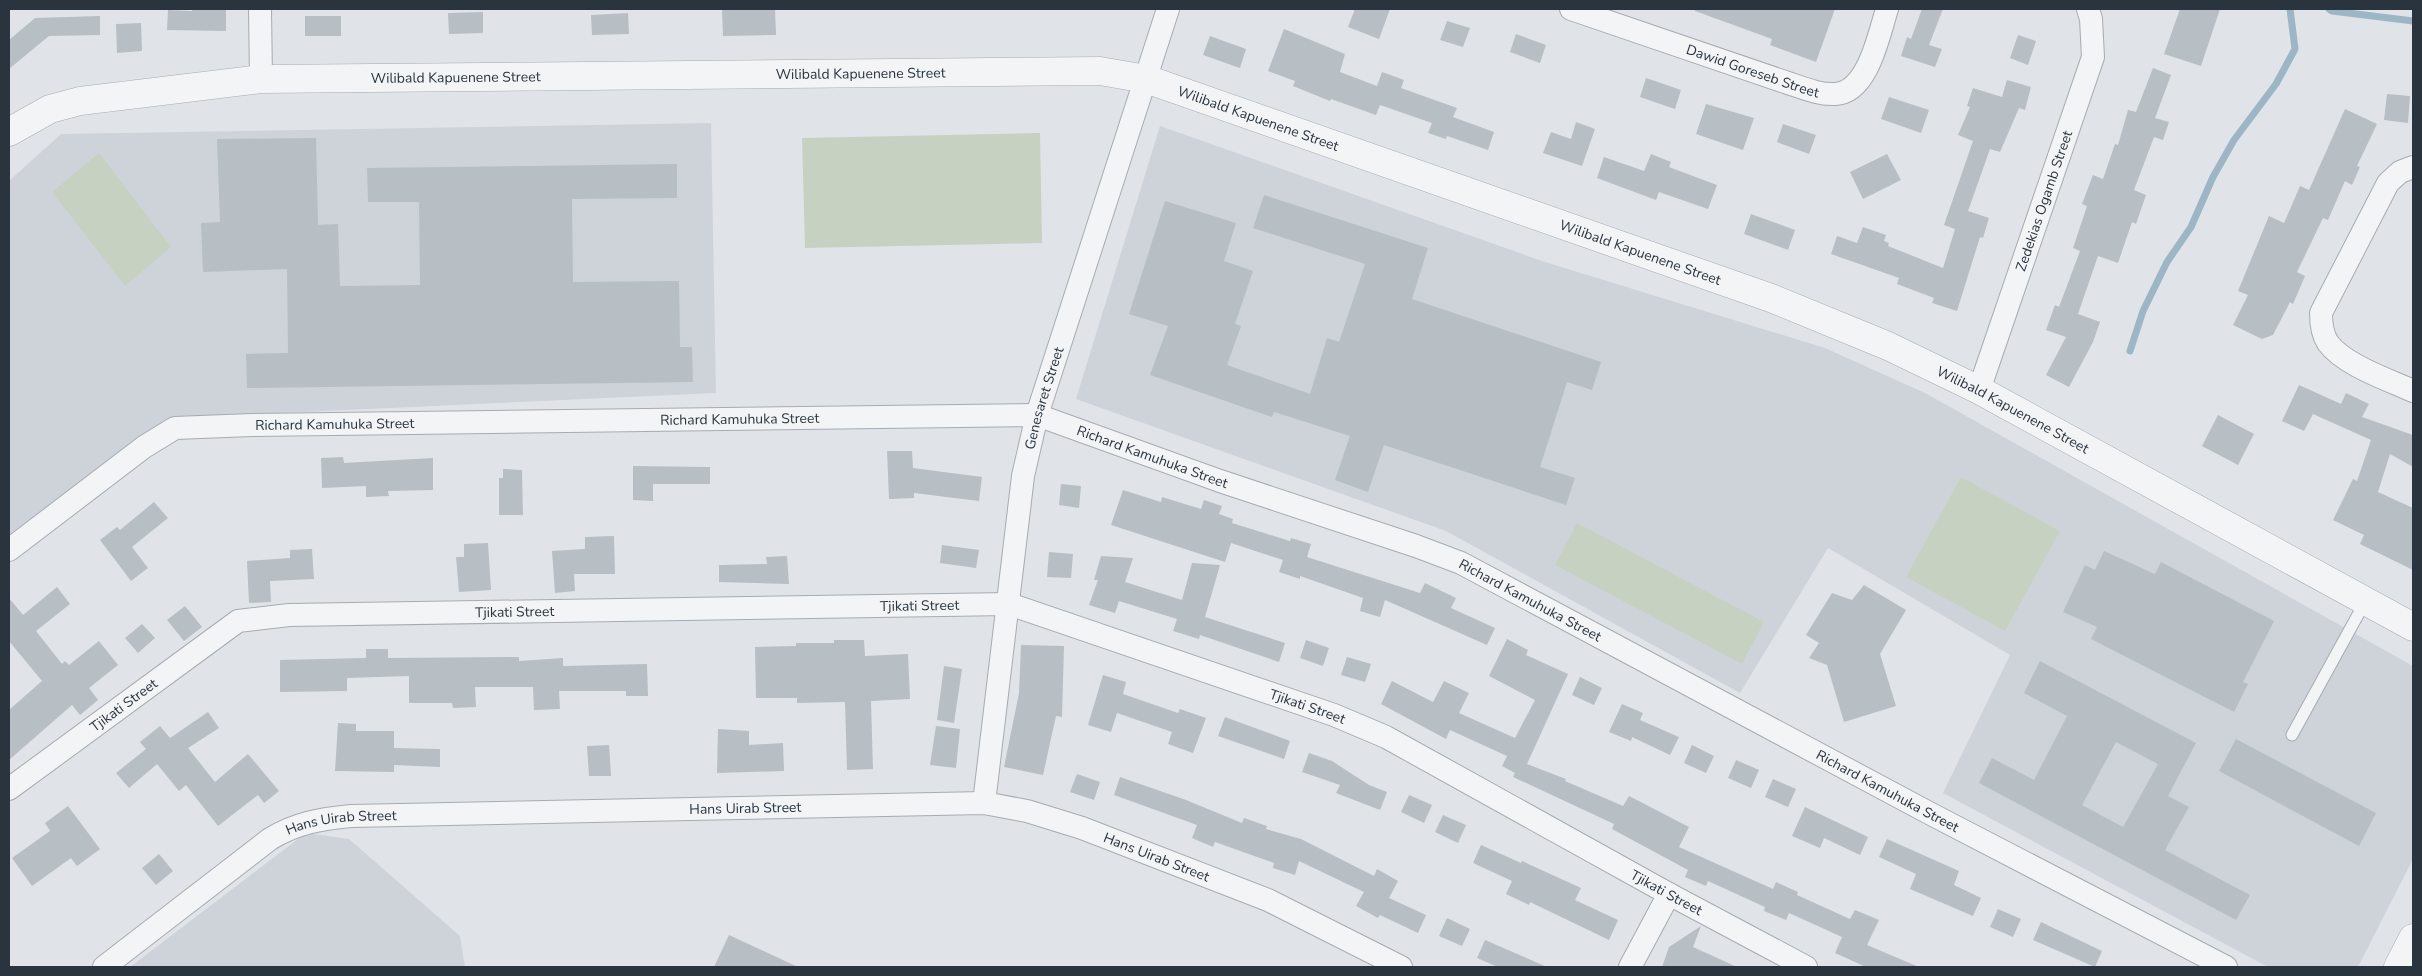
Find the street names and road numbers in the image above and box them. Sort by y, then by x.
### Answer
street label: Dawid Goreseb Street [1684,40,1821,102]
street label: Wilibald Kapuenene Street [776,63,946,84]
street label: Wilibald Kapuenene Street [371,67,541,87]
street label: Wilibald Kapuenene Street [1175,81,1342,155]
street label: Zedekias Ogamb Street [2011,128,2077,274]
street label: Wilibald Kapuenene Street [1557,215,1724,289]
street label: Genesaret Street [1020,344,1068,451]
street label: Wilibald Kapuenene Street [1934,361,2092,458]
street label: Richard Kamuhuka Street [660,408,820,429]
street label: Richard Kamuhuka Street [255,413,415,434]
street label: Richard Kamuhuka Street [1074,421,1230,493]
street label: Richard Kamuhuka Street [1456,554,1605,646]
street label: Tjikati Street [880,595,959,615]
street label: Tjikati Street [475,601,555,622]
street label: Tjikati Street [86,674,161,736]
street label: Tjikati Street [1267,684,1349,728]
street label: Richard Kamuhuka Street [1813,745,1962,836]
street label: Hans Uirab Street [689,797,802,819]
street label: Hans Uirab Street [283,806,397,839]
street label: Hans Uirab Street [1101,828,1212,886]
street label: Tjikati Street [1627,865,1706,920]

